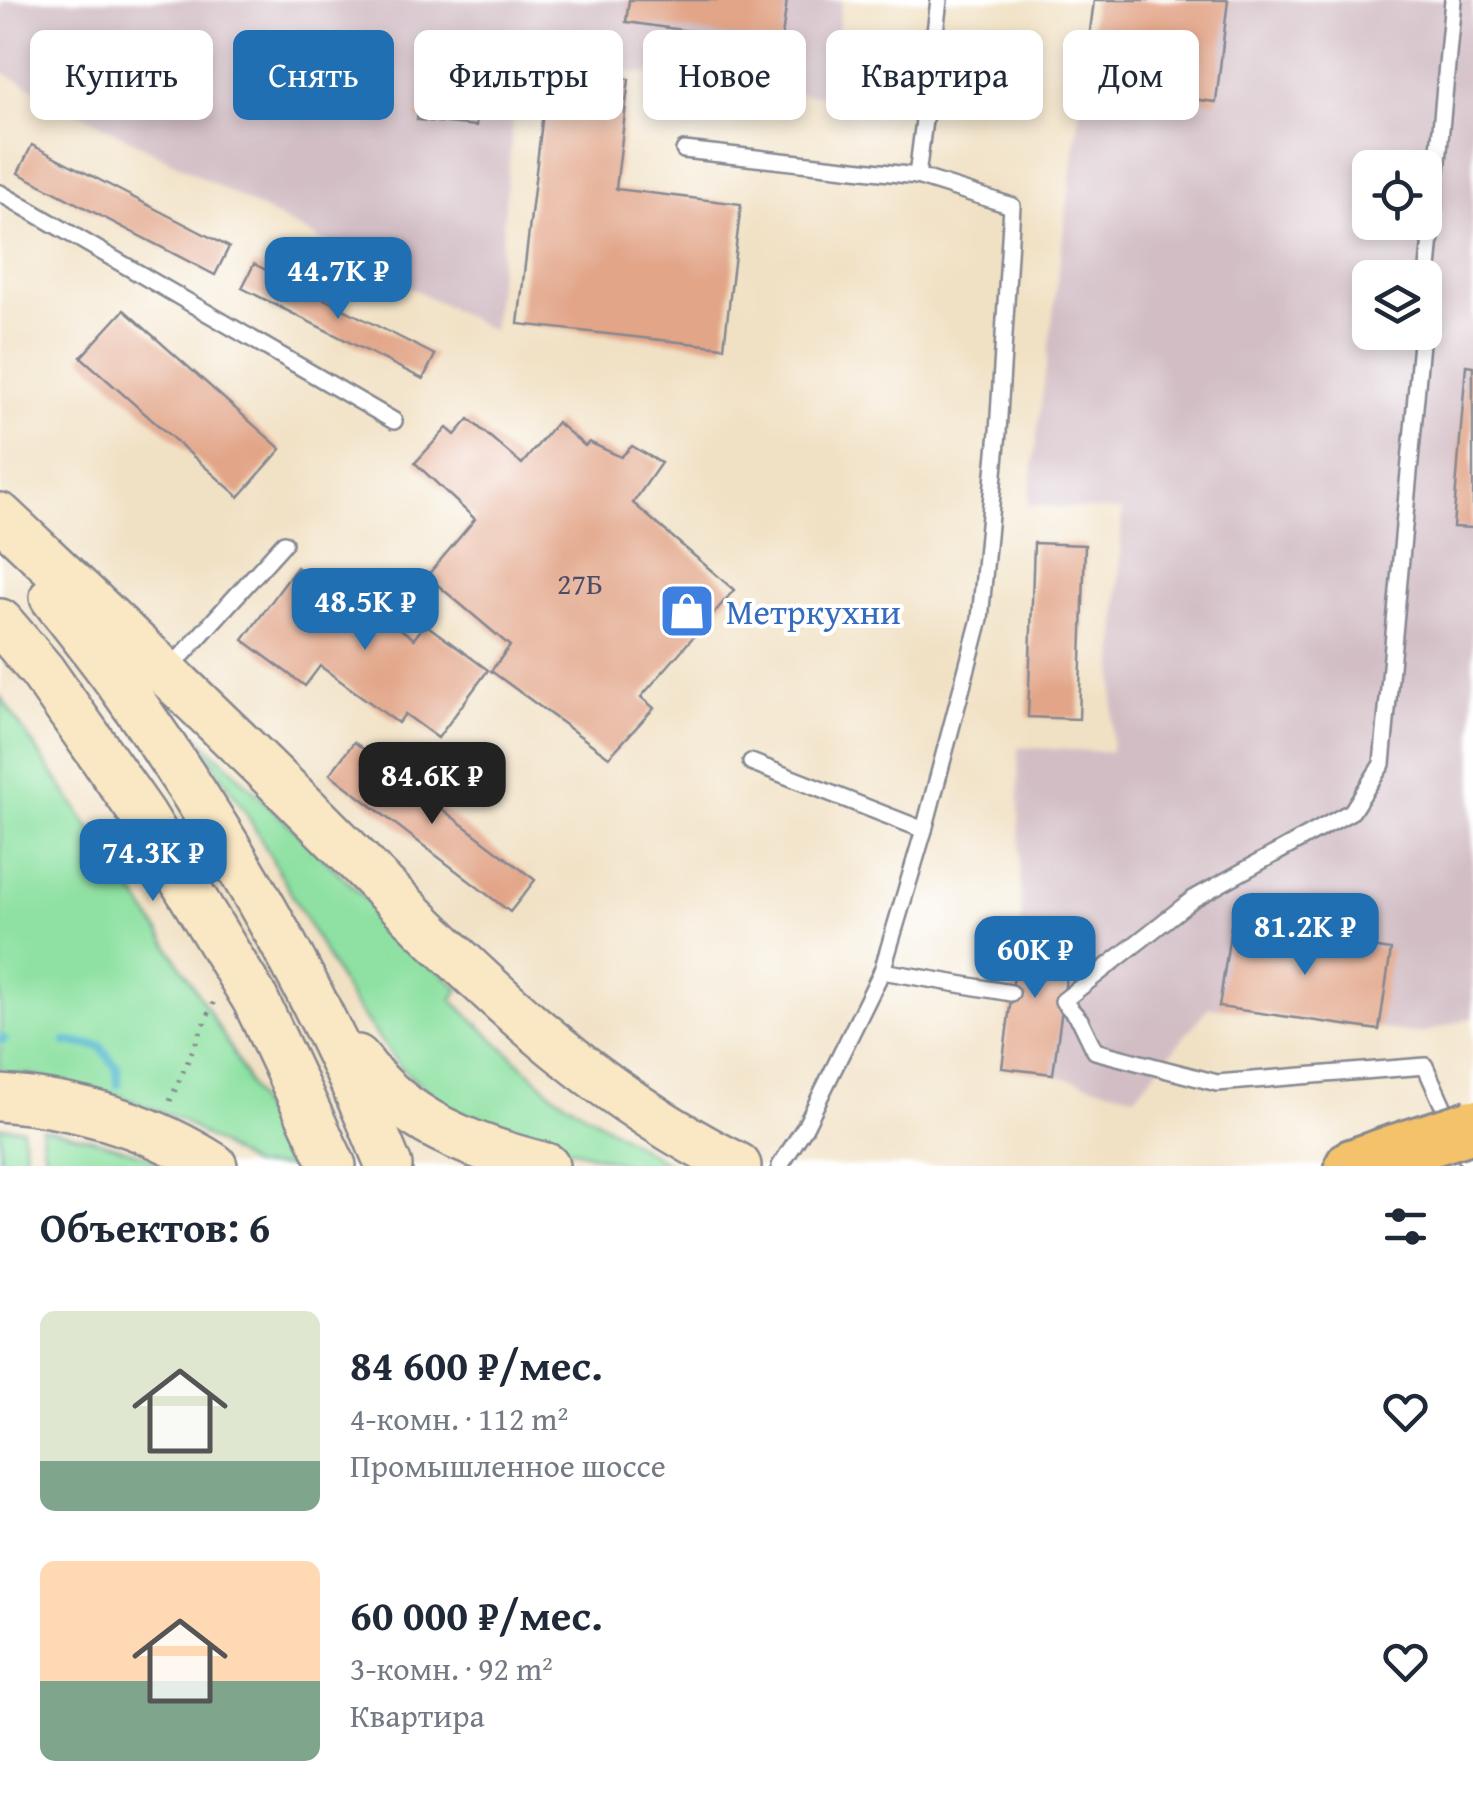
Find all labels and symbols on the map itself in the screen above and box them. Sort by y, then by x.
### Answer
pin: 44.7K ₽ [246,237,430,322]
house number: 27Б [557,561,603,605]
pin: 48.5K ₽ [273,568,457,653]
shop icon: Метркухни [657,581,717,641]
place label: Метркухни [726,586,901,637]
pin: 84.6K ₽ [340,742,524,827]
pin: 74.3K ₽ [61,819,245,904]
pin: 81.2K ₽ [1213,893,1397,978]
pin: 60K ₽ [965,916,1105,1001]

